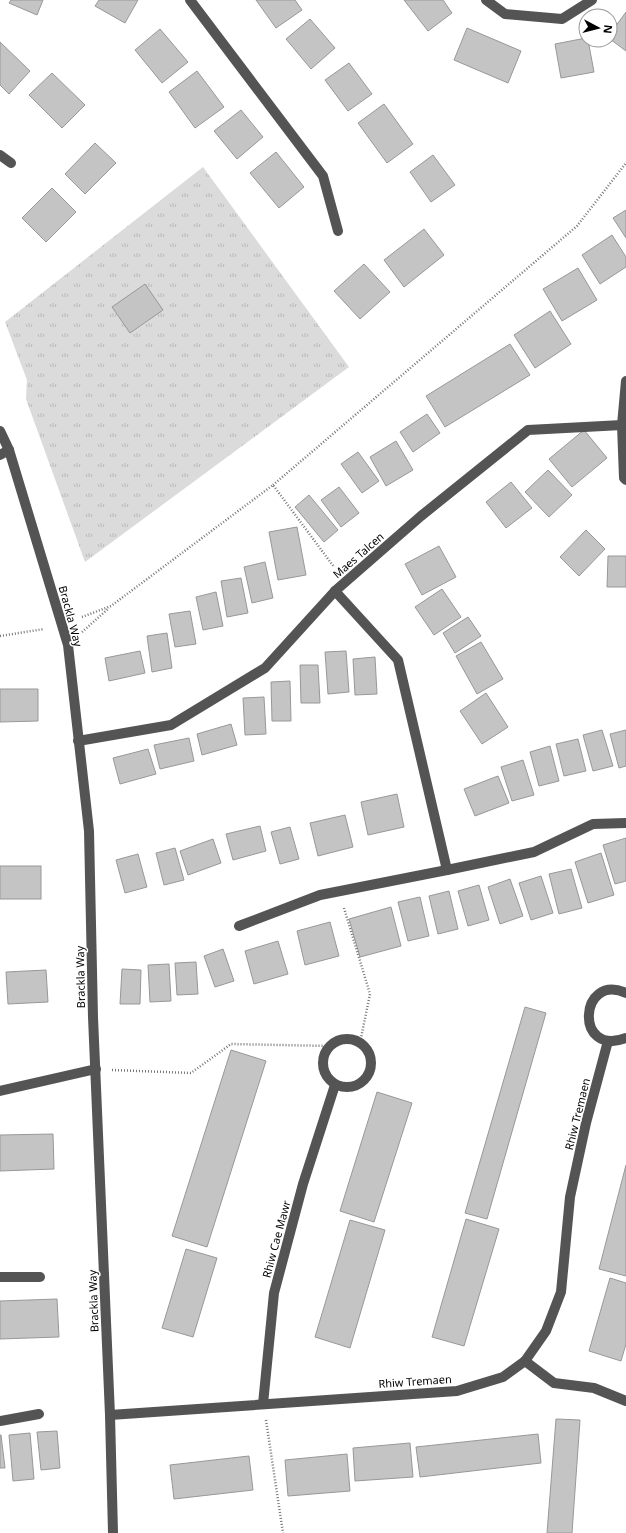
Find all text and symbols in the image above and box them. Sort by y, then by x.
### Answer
north arrow [578,8,618,48]
text: N [600,24,616,35]
street label: Maes Talcen [329,529,387,581]
street label: Brackla Way [56,584,86,648]
street label: Brackla Way [72,945,88,1008]
street label: Rhiw Tremaen [561,1077,593,1151]
street label: Rhiw Cae Mawr [258,1198,294,1279]
street label: Brackla Way [84,1269,102,1332]
street label: Rhiw Tremaen [378,1371,452,1391]

